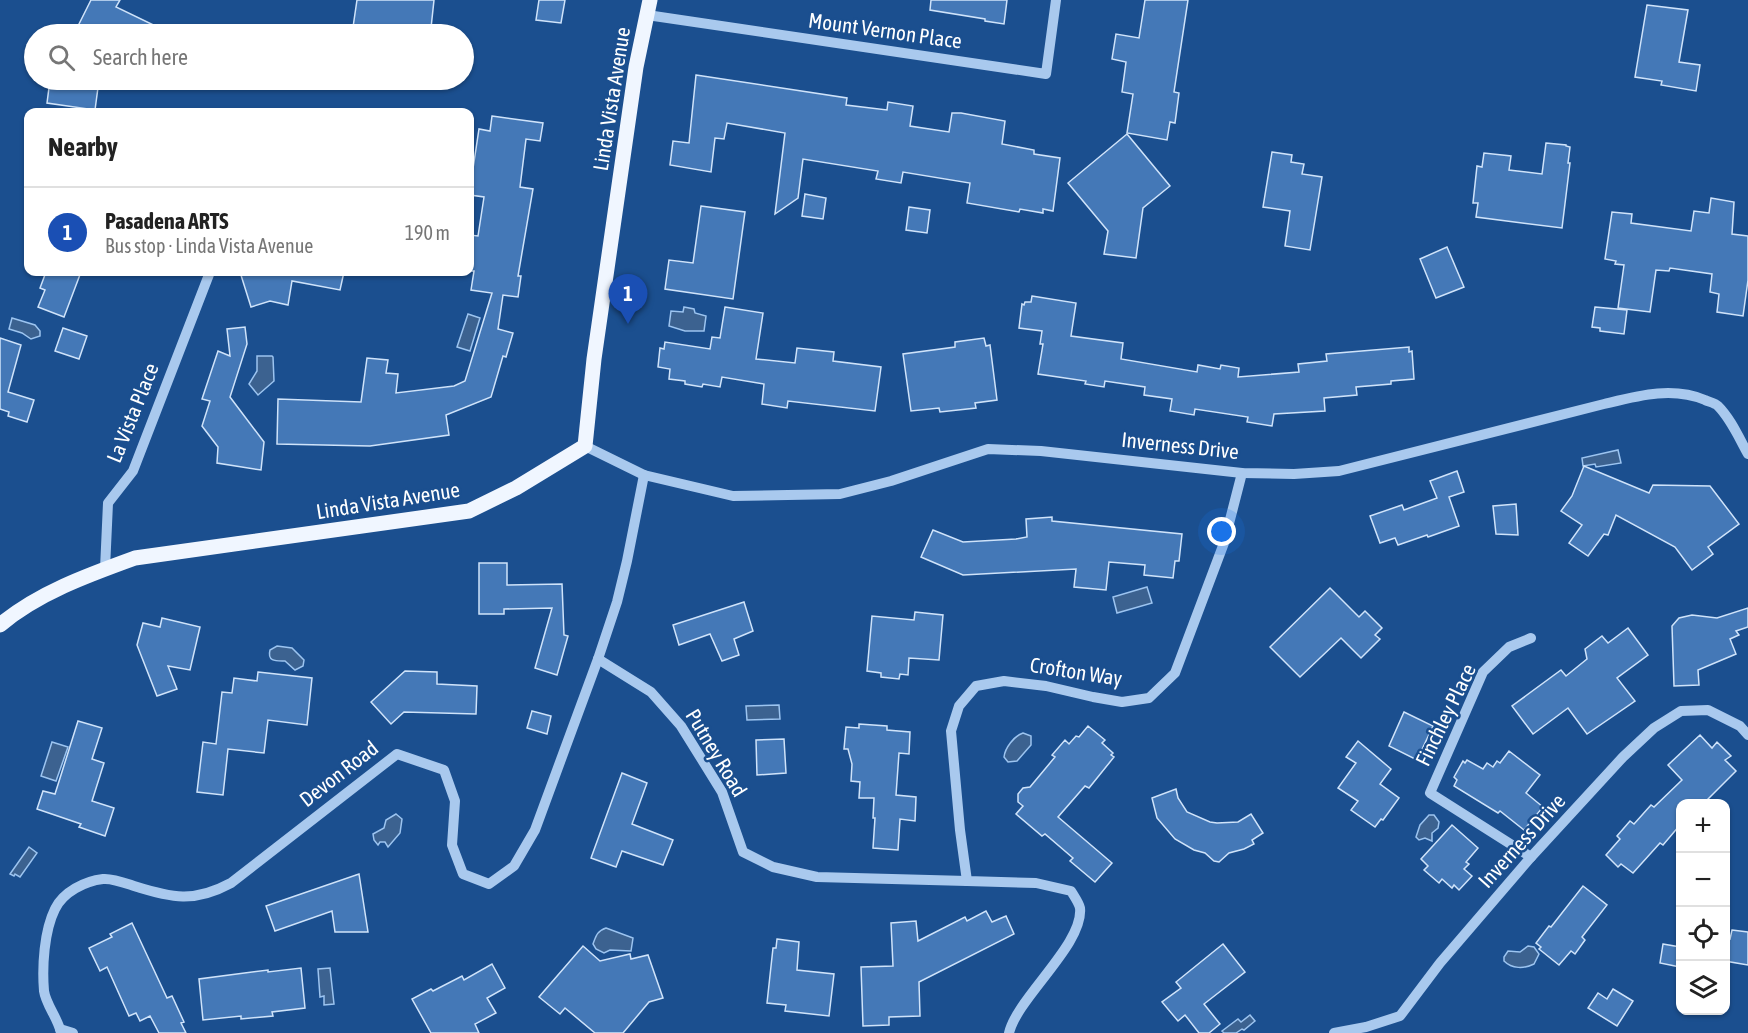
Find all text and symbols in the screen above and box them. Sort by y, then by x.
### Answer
street label: Mount Vernon Place [807,7,963,53]
search box [24,24,474,90]
street label: Linda Vista Avenue [588,25,634,172]
icon: search [45,41,78,74]
text: Search here [93,44,188,70]
text: Nearby [48,132,118,162]
text: Pasadena ARTS [105,208,229,234]
text: 1 [63,221,72,244]
text: 190 m [405,221,450,244]
text: Bus stop · Linda Vista Avenue [105,234,313,257]
pin: 1 [608,274,648,324]
street label: La Vista Place [101,359,163,466]
street label: Inverness Drive [1120,427,1240,463]
street label: Linda Vista Avenue [314,477,461,523]
your location [1207,517,1236,546]
street label: Crofton Way [1028,652,1124,690]
street label: Finchley Place [1410,660,1480,770]
street label: Putney Road [681,704,752,800]
street label: Devon Road [295,735,382,811]
street label: Inverness Drive [1473,788,1570,892]
map controls [1676,799,1730,1015]
button: + [1676,799,1730,853]
button: − [1676,853,1730,907]
button: locate [1676,907,1730,961]
button: layers [1676,961,1730,1015]

